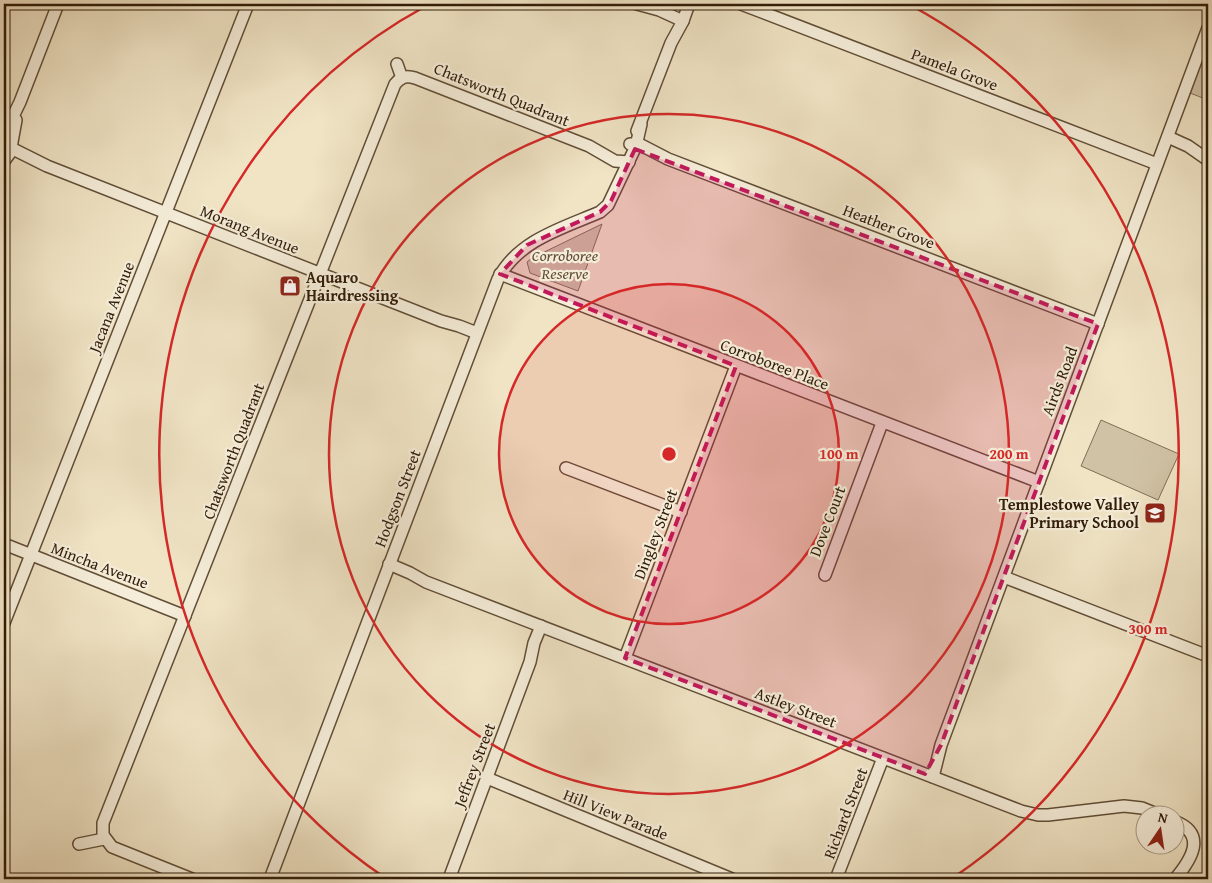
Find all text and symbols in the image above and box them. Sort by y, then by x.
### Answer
street label: Pamela Grove [908,41,1002,97]
street label: Chatsworth Quadrant [431,56,574,132]
street label: Heather Grove [840,197,938,255]
street label: Morang Avenue [197,198,303,260]
park label: Corroboree Reserve [532,243,599,285]
street label: Jacana Avenue [81,258,140,358]
place label: Aquaro Hairdressing [306,265,399,307]
shop icon: Aquaro Hairdressing [278,274,302,298]
street label: Corroboree Place [717,332,833,396]
street label: Airds Road [1035,342,1083,419]
street label: Chatsworth Quadrant [196,379,270,523]
text: 100 m [819,443,859,464]
text: 200 m [989,443,1029,464]
street label: Hodgson Street [367,445,427,550]
centre of rings [660,445,678,463]
street label: Dove Court [803,482,852,560]
street label: Dingley Street [627,485,683,583]
place label: Templestowe Valley Primary School [999,492,1140,534]
school or university icon: Templestowe Valley Primary School [1143,501,1167,525]
street label: Mincha Avenue [48,535,152,595]
text: 300 m [1128,618,1168,639]
street label: Astley Street [752,680,841,734]
street label: Jeffrey Street [446,719,501,813]
street label: Richard Street [817,764,874,862]
street label: Hill View Parade [560,782,672,846]
north arrow [1134,806,1184,856]
text: N [1156,807,1170,828]

